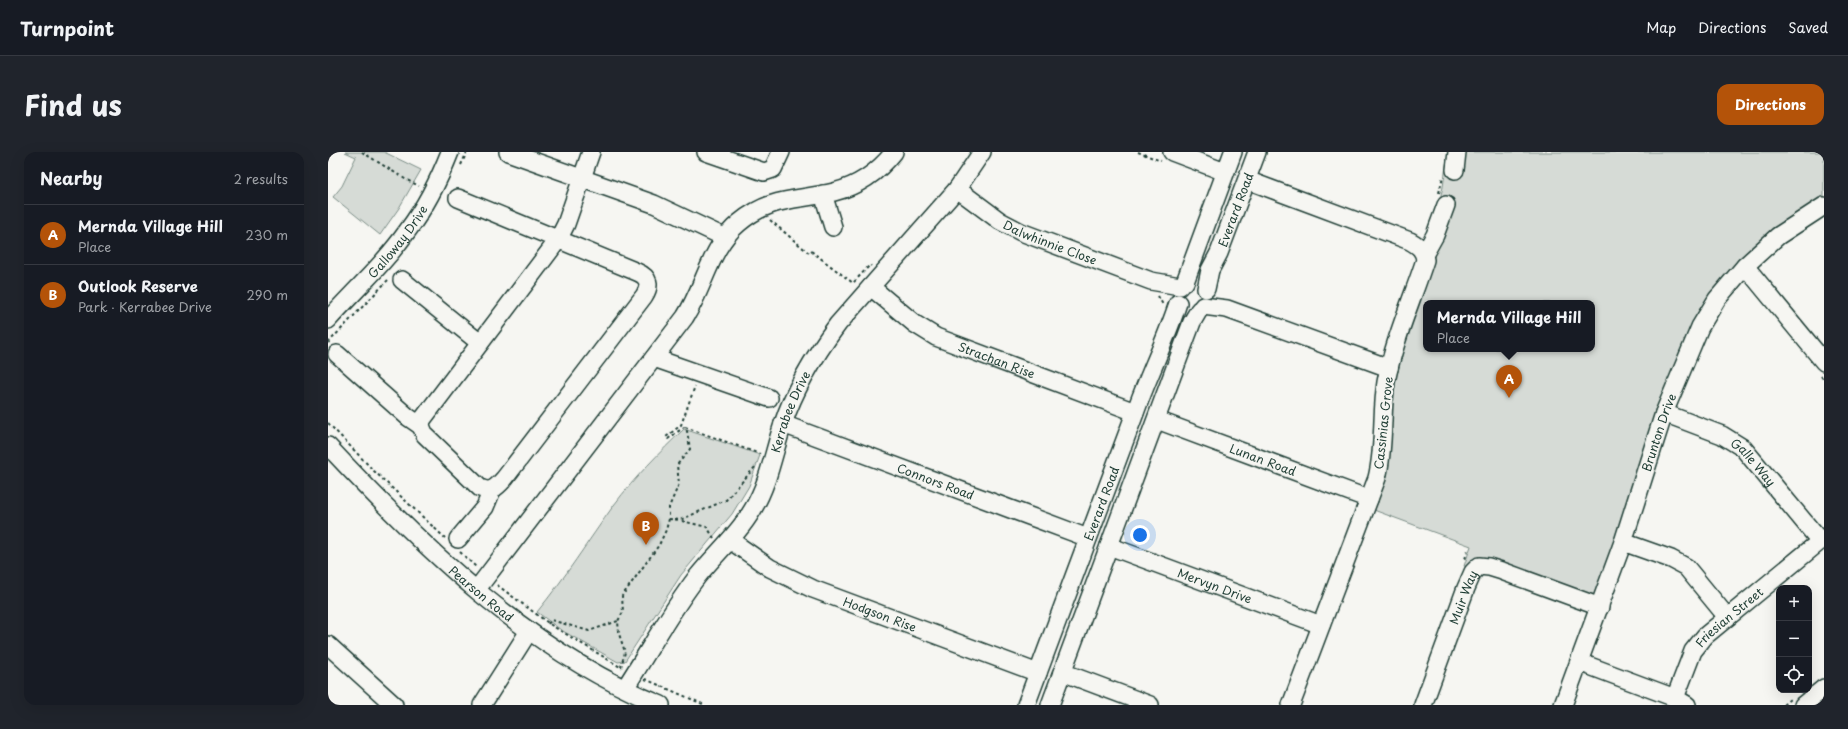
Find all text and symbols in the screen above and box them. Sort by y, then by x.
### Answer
text: Turnpoint [20,14,114,42]
text: Map [1646,17,1676,38]
text: Directions [1698,17,1766,38]
text: Saved [1788,17,1828,38]
text: Find us [24,83,122,126]
button: Directions [1717,84,1824,125]
text: Nearby [40,165,102,191]
text: 2 results [234,169,288,188]
street label: Everard Road [1213,170,1257,249]
street label: Galloway Drive [363,202,432,282]
text: Mernda Village Hill [78,214,223,237]
street label: Dalwhinnie Close [1000,215,1099,269]
text: A [48,225,58,244]
text: 230 m [246,225,288,244]
text: Place [78,237,111,256]
text: Outlook Reserve [78,274,198,297]
text: B [49,285,57,304]
text: 290 m [247,285,288,304]
text: Park · Kerrabee Drive [78,297,212,316]
popup [1423,300,1595,352]
text: Mernda Village Hill [1437,305,1581,328]
text: Place [1437,328,1470,347]
street label: Strachan Rise [956,337,1038,383]
pin: A [1496,365,1522,398]
street label: Kerrabee Drive [766,367,814,454]
street label: Cassinias Grove [1369,376,1397,470]
street label: Brunton Drive [1637,390,1680,474]
street label: Galle Way [1727,434,1780,490]
street label: Lunan Road [1227,439,1299,480]
street label: Connors Road [895,458,977,504]
street label: Everard Road [1079,464,1123,543]
pin: B [633,512,659,545]
your location [1130,525,1150,545]
street label: Pearson Road [445,561,518,626]
street label: Mervyn Drive [1175,563,1255,608]
street label: Muir Way [1444,567,1482,627]
street label: Friesian Street [1691,583,1767,651]
map controls [1776,585,1812,693]
button: + [1776,585,1812,621]
street label: Hodgson Rise [841,592,919,636]
button: − [1776,621,1812,657]
button: locate [1776,657,1812,693]

